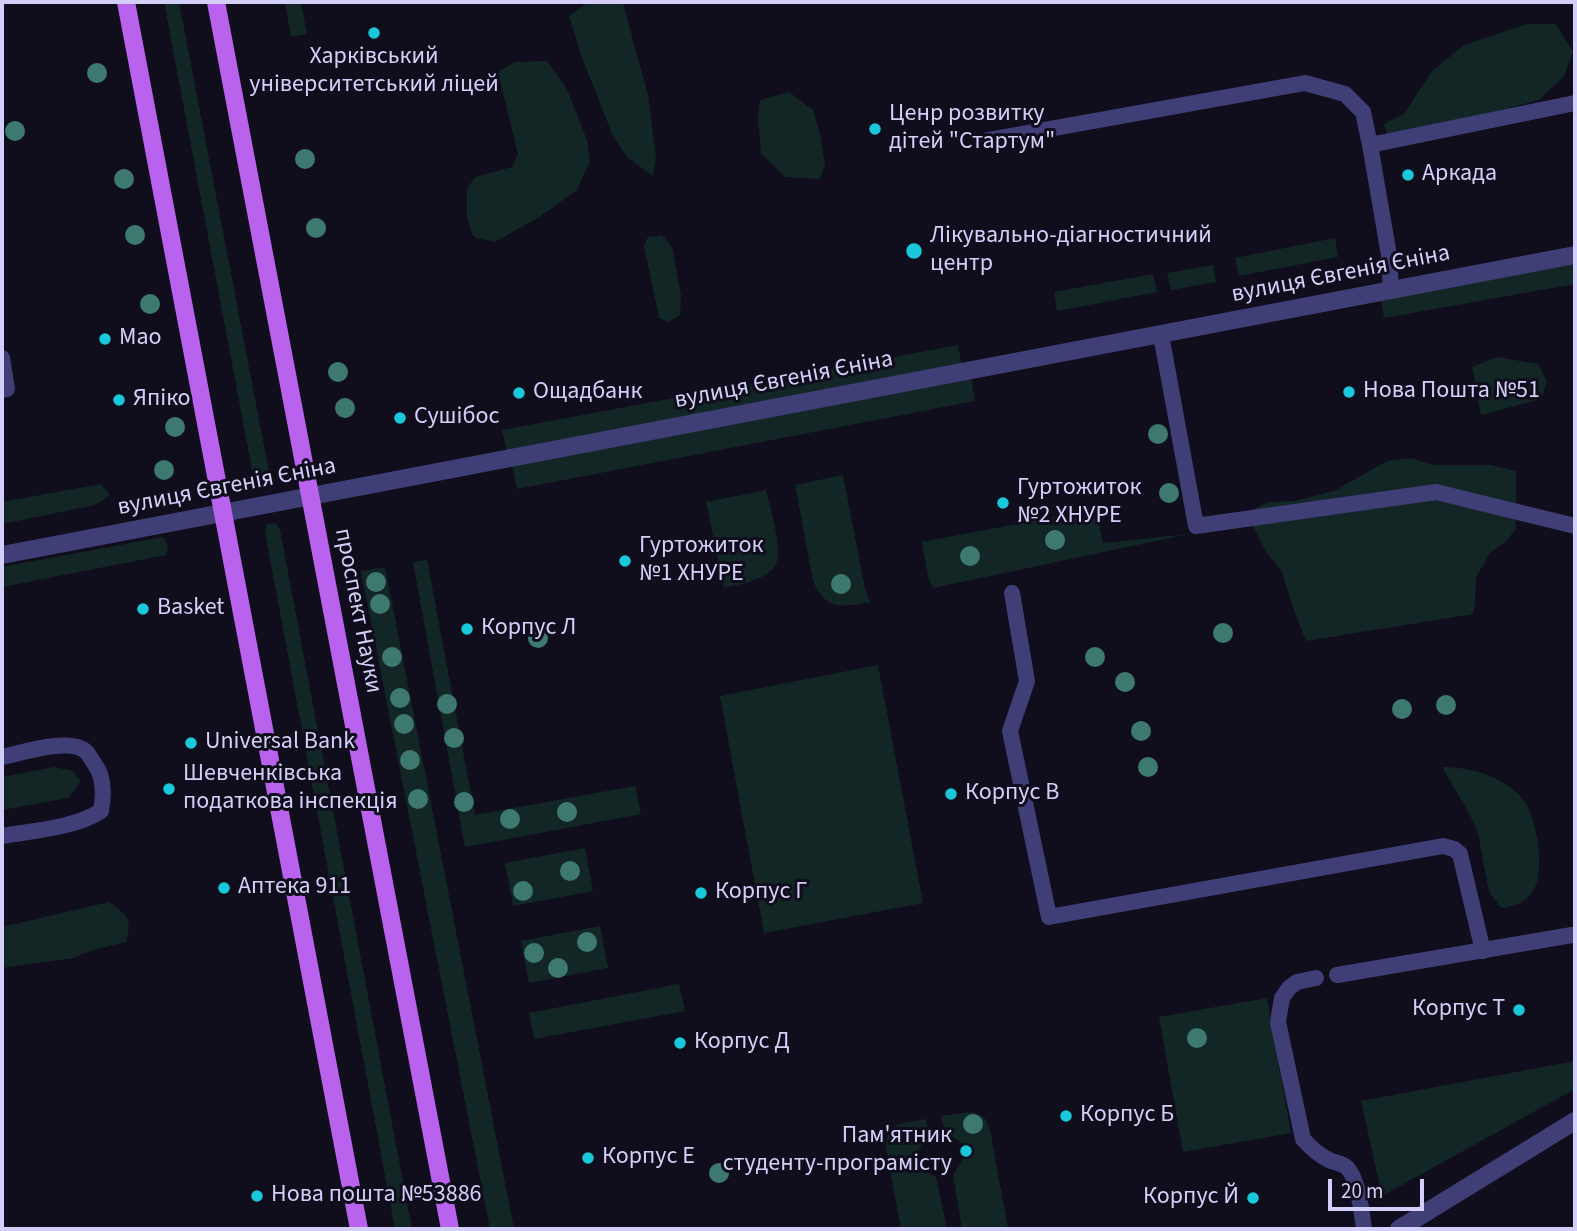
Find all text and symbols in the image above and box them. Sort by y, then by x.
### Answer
marker: Харківський університетський ліцей [366,25,382,41]
place label: Харківський університетський ліцей [249,44,499,100]
place label: Ценр розвитку дітей "Стартум" [889,101,1055,157]
marker: Ценр розвитку дітей "Стартум" [867,121,883,137]
place label: Аркада [1422,161,1497,189]
marker: Аркада [1400,167,1416,183]
place label: Лікувально-діагностичний центр [930,223,1212,279]
street label: вулиця Євгенія Єніна [1229,240,1453,310]
marker: Лікувально-діагностичний центр [904,241,924,261]
place label: Мао [119,325,162,353]
marker: Мао [97,331,113,347]
street label: вулиця Євгенія Єніна [672,346,896,416]
place label: Нова Пошта №51 [1363,378,1540,406]
place label: Ощадбанк [533,379,642,407]
marker: Нова Пошта №51 [1341,384,1357,400]
marker: Ощадбанк [511,385,527,401]
place label: Япіко [133,386,191,414]
marker: Япіко [111,392,127,408]
place label: Сушібос [414,404,499,432]
marker: Сушібос [392,410,408,426]
street label: вулиця Євгенія Єніна [115,453,339,523]
place label: Гуртожиток №2 ХНУРЕ [1017,475,1141,531]
marker: Гуртожиток №2 ХНУРЕ [995,495,1011,511]
street label: проспект Науки [327,526,387,696]
place label: Гуртожиток №1 ХНУРЕ [639,533,763,589]
marker: Гуртожиток №1 ХНУРЕ [617,553,633,569]
place label: Basket [157,595,224,623]
marker: Basket [135,601,151,617]
place label: Корпус Л [481,615,576,643]
marker: Корпус Л [459,621,475,637]
place label: Universal Bank [205,729,355,757]
marker: Universal Bank [183,735,199,751]
place label: Шевченківська податкова інспекція [183,761,398,817]
place label: Корпус В [965,780,1059,808]
marker: Шевченківська податкова інспекція [161,781,177,797]
marker: Корпус В [943,786,959,802]
place label: Аптека 911 [238,874,351,902]
place label: Корпус Г [715,879,807,907]
marker: Аптека 911 [216,880,232,896]
marker: Корпус Г [693,885,709,901]
place label: Корпус T [1412,996,1505,1024]
marker: Корпус T [1511,1002,1527,1018]
place label: Корпус Д [694,1029,789,1057]
marker: Корпус Д [672,1035,688,1051]
place label: Корпус Б [1080,1102,1174,1130]
marker: Корпус Б [1058,1108,1074,1124]
place label: Пам'ятник студенту-програмісту [723,1123,952,1179]
marker: Пам'ятник студенту-програмісту [958,1143,974,1159]
place label: Корпус E [602,1144,695,1172]
marker: Корпус E [580,1150,596,1166]
scale bar [1332,1164,1428,1208]
text: 20 m [1341,1176,1383,1206]
place label: Нова пошта №53886 [271,1182,481,1210]
place label: Корпус Й [1143,1184,1239,1212]
marker: Нова пошта №53886 [249,1188,265,1204]
marker: Корпус Й [1245,1190,1261,1206]

